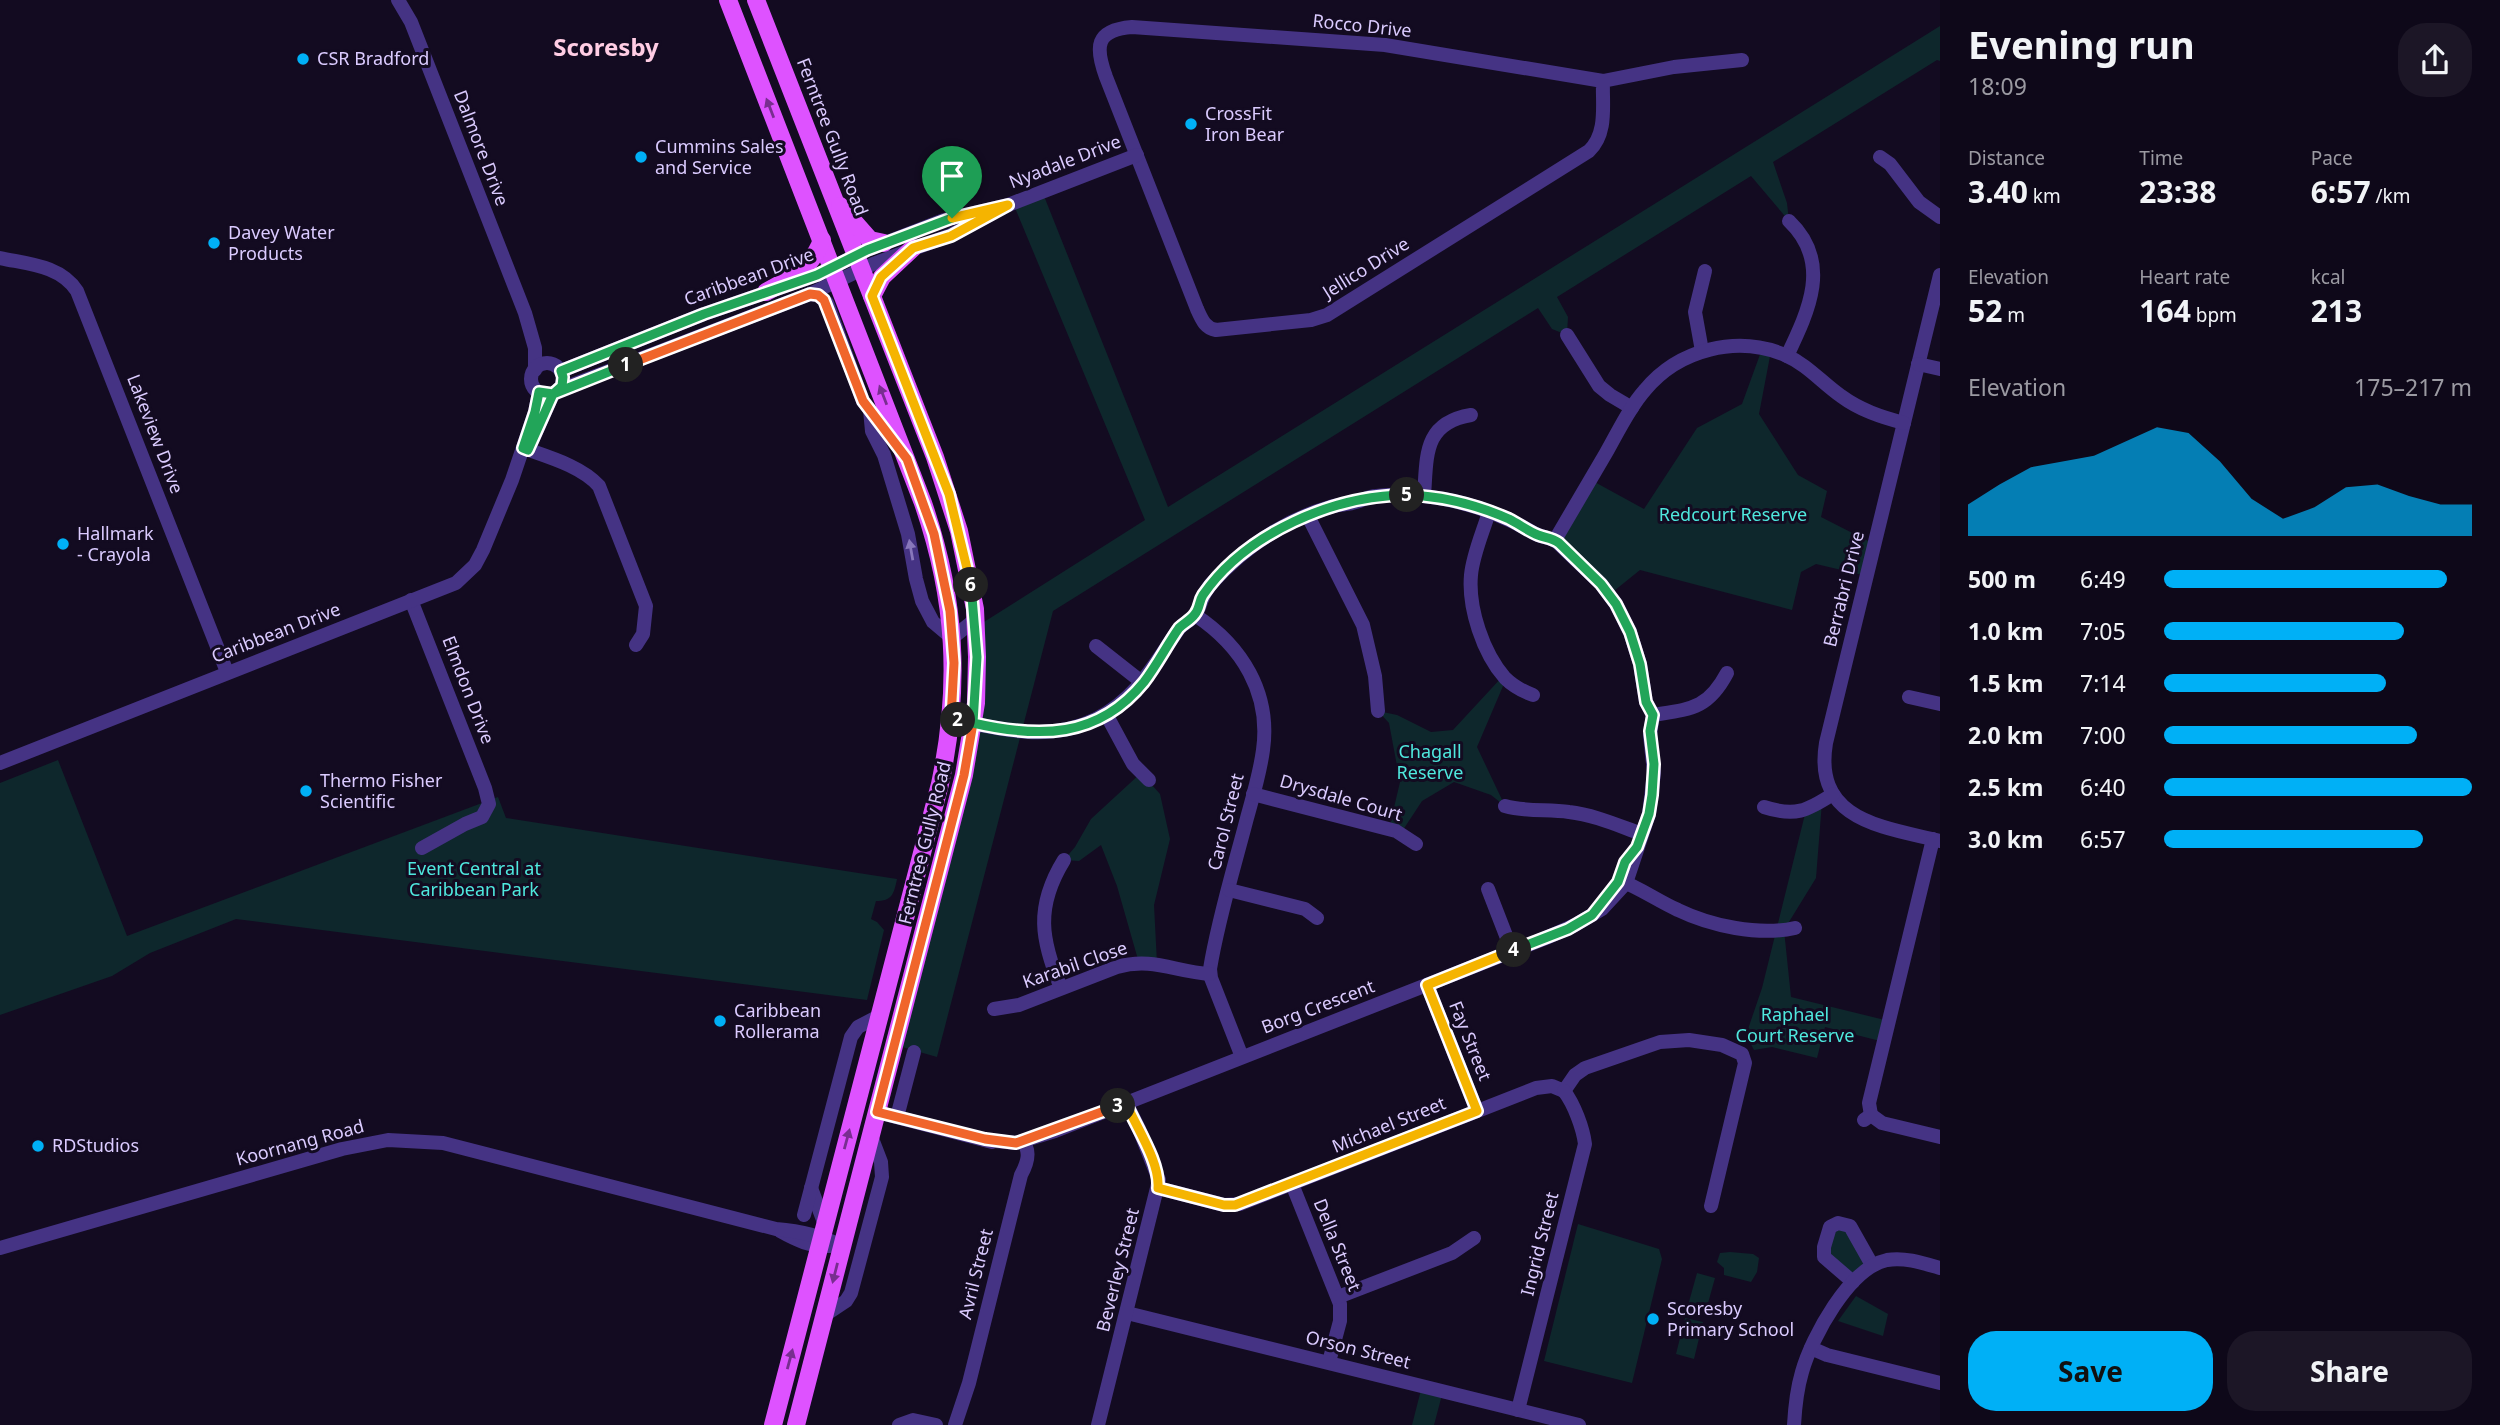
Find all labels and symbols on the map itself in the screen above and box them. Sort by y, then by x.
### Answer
street label: Rocco Drive [1311,8,1413,42]
district label: Scoresby [553,30,659,63]
place label: CSR Bradford [317,46,429,70]
marker: CSR Bradford [295,51,311,67]
street label: Ferntree Gully Road [792,54,874,219]
street label: Dalmore Drive [449,86,515,209]
one-way arrow [764,98,775,119]
place label: CrossFit Iron Bear [1205,101,1285,146]
marker: CrossFit Iron Bear [1183,116,1199,132]
street label: Nyadale Drive [1005,129,1124,193]
place label: Cummins Sales and Service [655,134,784,179]
pin [922,146,982,218]
marker: Cummins Sales and Service [633,149,649,165]
place label: Davey Water Products [228,220,335,265]
street label: Jellico Drive [1316,231,1413,304]
marker: Davey Water Products [206,235,222,251]
street label: Caribbean Drive [681,241,817,311]
pin: 1 [608,348,644,382]
street label: Lakeview Drive [122,371,190,497]
one-way arrow [877,385,888,406]
pin: 5 [1390,477,1424,512]
park label: Redcourt Reserve [1659,502,1807,526]
place label: Hallmark - Crayola [77,521,154,566]
street label: Berrabri Drive [1817,528,1869,649]
marker: Hallmark - Crayola [55,536,71,552]
one-way arrow [905,538,916,560]
pin: 6 [954,568,988,602]
street label: Caribbean Drive [208,596,344,668]
street label: Elmdon Drive [437,632,501,747]
pin: 2 [940,702,976,738]
park label: Chagall Reserve [1397,739,1463,784]
street label: Ferntree Gully Road [892,759,956,927]
place label: Thermo Fisher Scientific [320,768,443,813]
street label: Drysdale Court [1277,768,1406,826]
street label: Carol Street [1201,770,1249,873]
marker: Thermo Fisher Scientific [298,783,314,799]
park label: Event Central at Caribbean Park [407,856,541,901]
pin: 4 [1496,932,1532,968]
street label: Karabil Close [1019,935,1130,993]
street label: Borg Crescent [1258,973,1378,1039]
street label: Fay Street [1444,997,1498,1084]
place label: Caribbean Rollerama [734,998,821,1043]
park label: Raphael Court Reserve [1736,1002,1854,1047]
marker: Caribbean Rollerama [712,1013,728,1029]
pin: 3 [1100,1088,1136,1124]
street label: Michael Street [1328,1090,1449,1158]
street label: Koornang Road [233,1113,366,1171]
one-way arrow [842,1128,853,1150]
place label: RDStudios [52,1133,139,1157]
marker: RDStudios [30,1138,46,1154]
street label: Ingrid Street [1515,1189,1564,1298]
street label: Della Street [1309,1195,1368,1295]
street label: Beverley Street [1090,1205,1144,1334]
street label: Avril Street [952,1226,998,1321]
one-way arrow [830,1263,840,1284]
place label: Scoresby Primary School [1667,1296,1794,1341]
marker: Scoresby Primary School [1645,1311,1661,1327]
street label: Orson Street [1303,1324,1414,1374]
one-way arrow [785,1348,796,1370]

